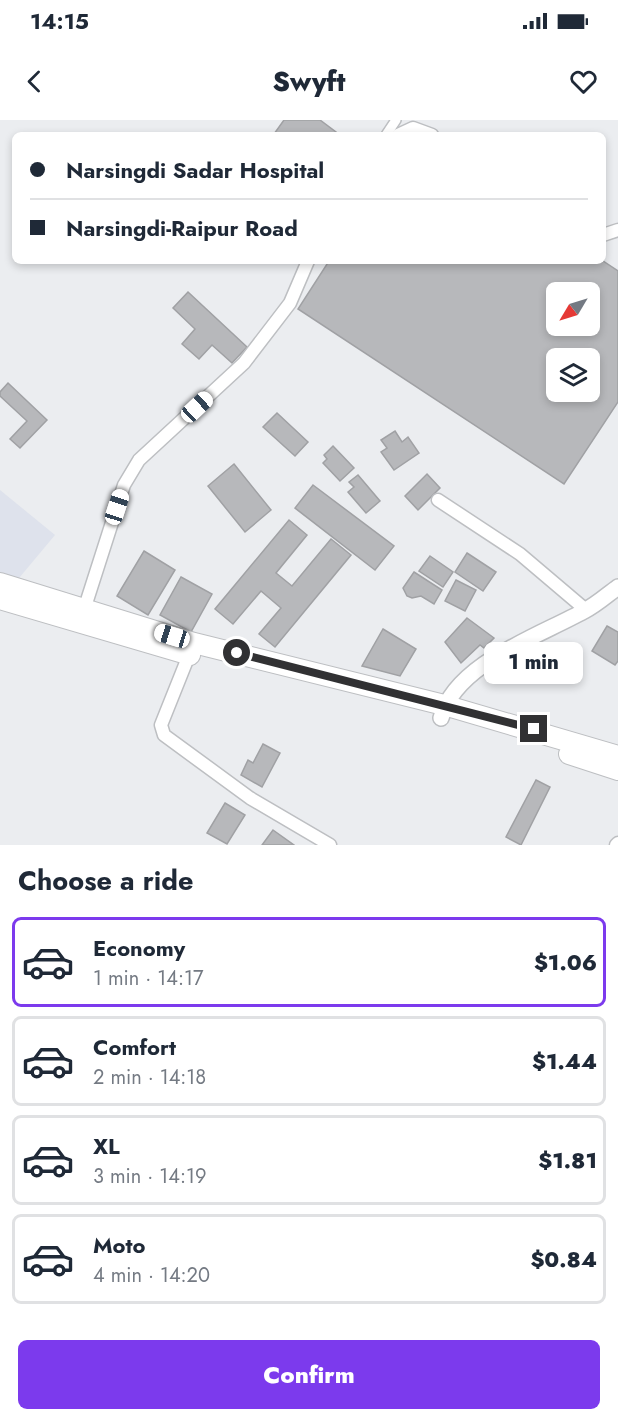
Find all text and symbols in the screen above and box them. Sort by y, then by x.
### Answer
text: 14:15 [30,5,89,37]
text: Swyft [272,62,346,101]
icon: back [18,65,51,98]
icon: heart [567,65,600,98]
text: Narsingdi Sadar Hospital [66,154,324,186]
text: Narsingdi-Raipur Road [66,212,298,244]
north arrow [546,282,600,336]
map controls [546,282,600,402]
button: layers [546,348,600,402]
car [178,388,216,426]
car [103,487,131,527]
car [152,622,192,650]
route start [223,639,250,666]
callout: 1 min [484,642,584,684]
text: 1 min [508,648,559,677]
route end [520,715,547,742]
text: Choose a ride [18,861,193,900]
text: Economy [93,932,185,964]
icon: car [21,935,75,989]
text: $1.06 [534,946,597,978]
text: 1 min · 14:17 [93,964,203,993]
text: Comfort [93,1031,176,1063]
icon: car [21,1034,75,1088]
text: $1.44 [532,1045,597,1077]
text: 2 min · 14:18 [93,1063,206,1092]
text: XL [93,1130,120,1162]
icon: car [21,1133,75,1187]
text: $1.81 [538,1144,597,1176]
text: 3 min · 14:19 [93,1162,206,1191]
text: Moto [93,1229,146,1261]
icon: car [21,1232,75,1286]
text: $0.84 [530,1243,597,1275]
text: 4 min · 14:20 [93,1261,210,1290]
button: Confirm [18,1340,600,1409]

